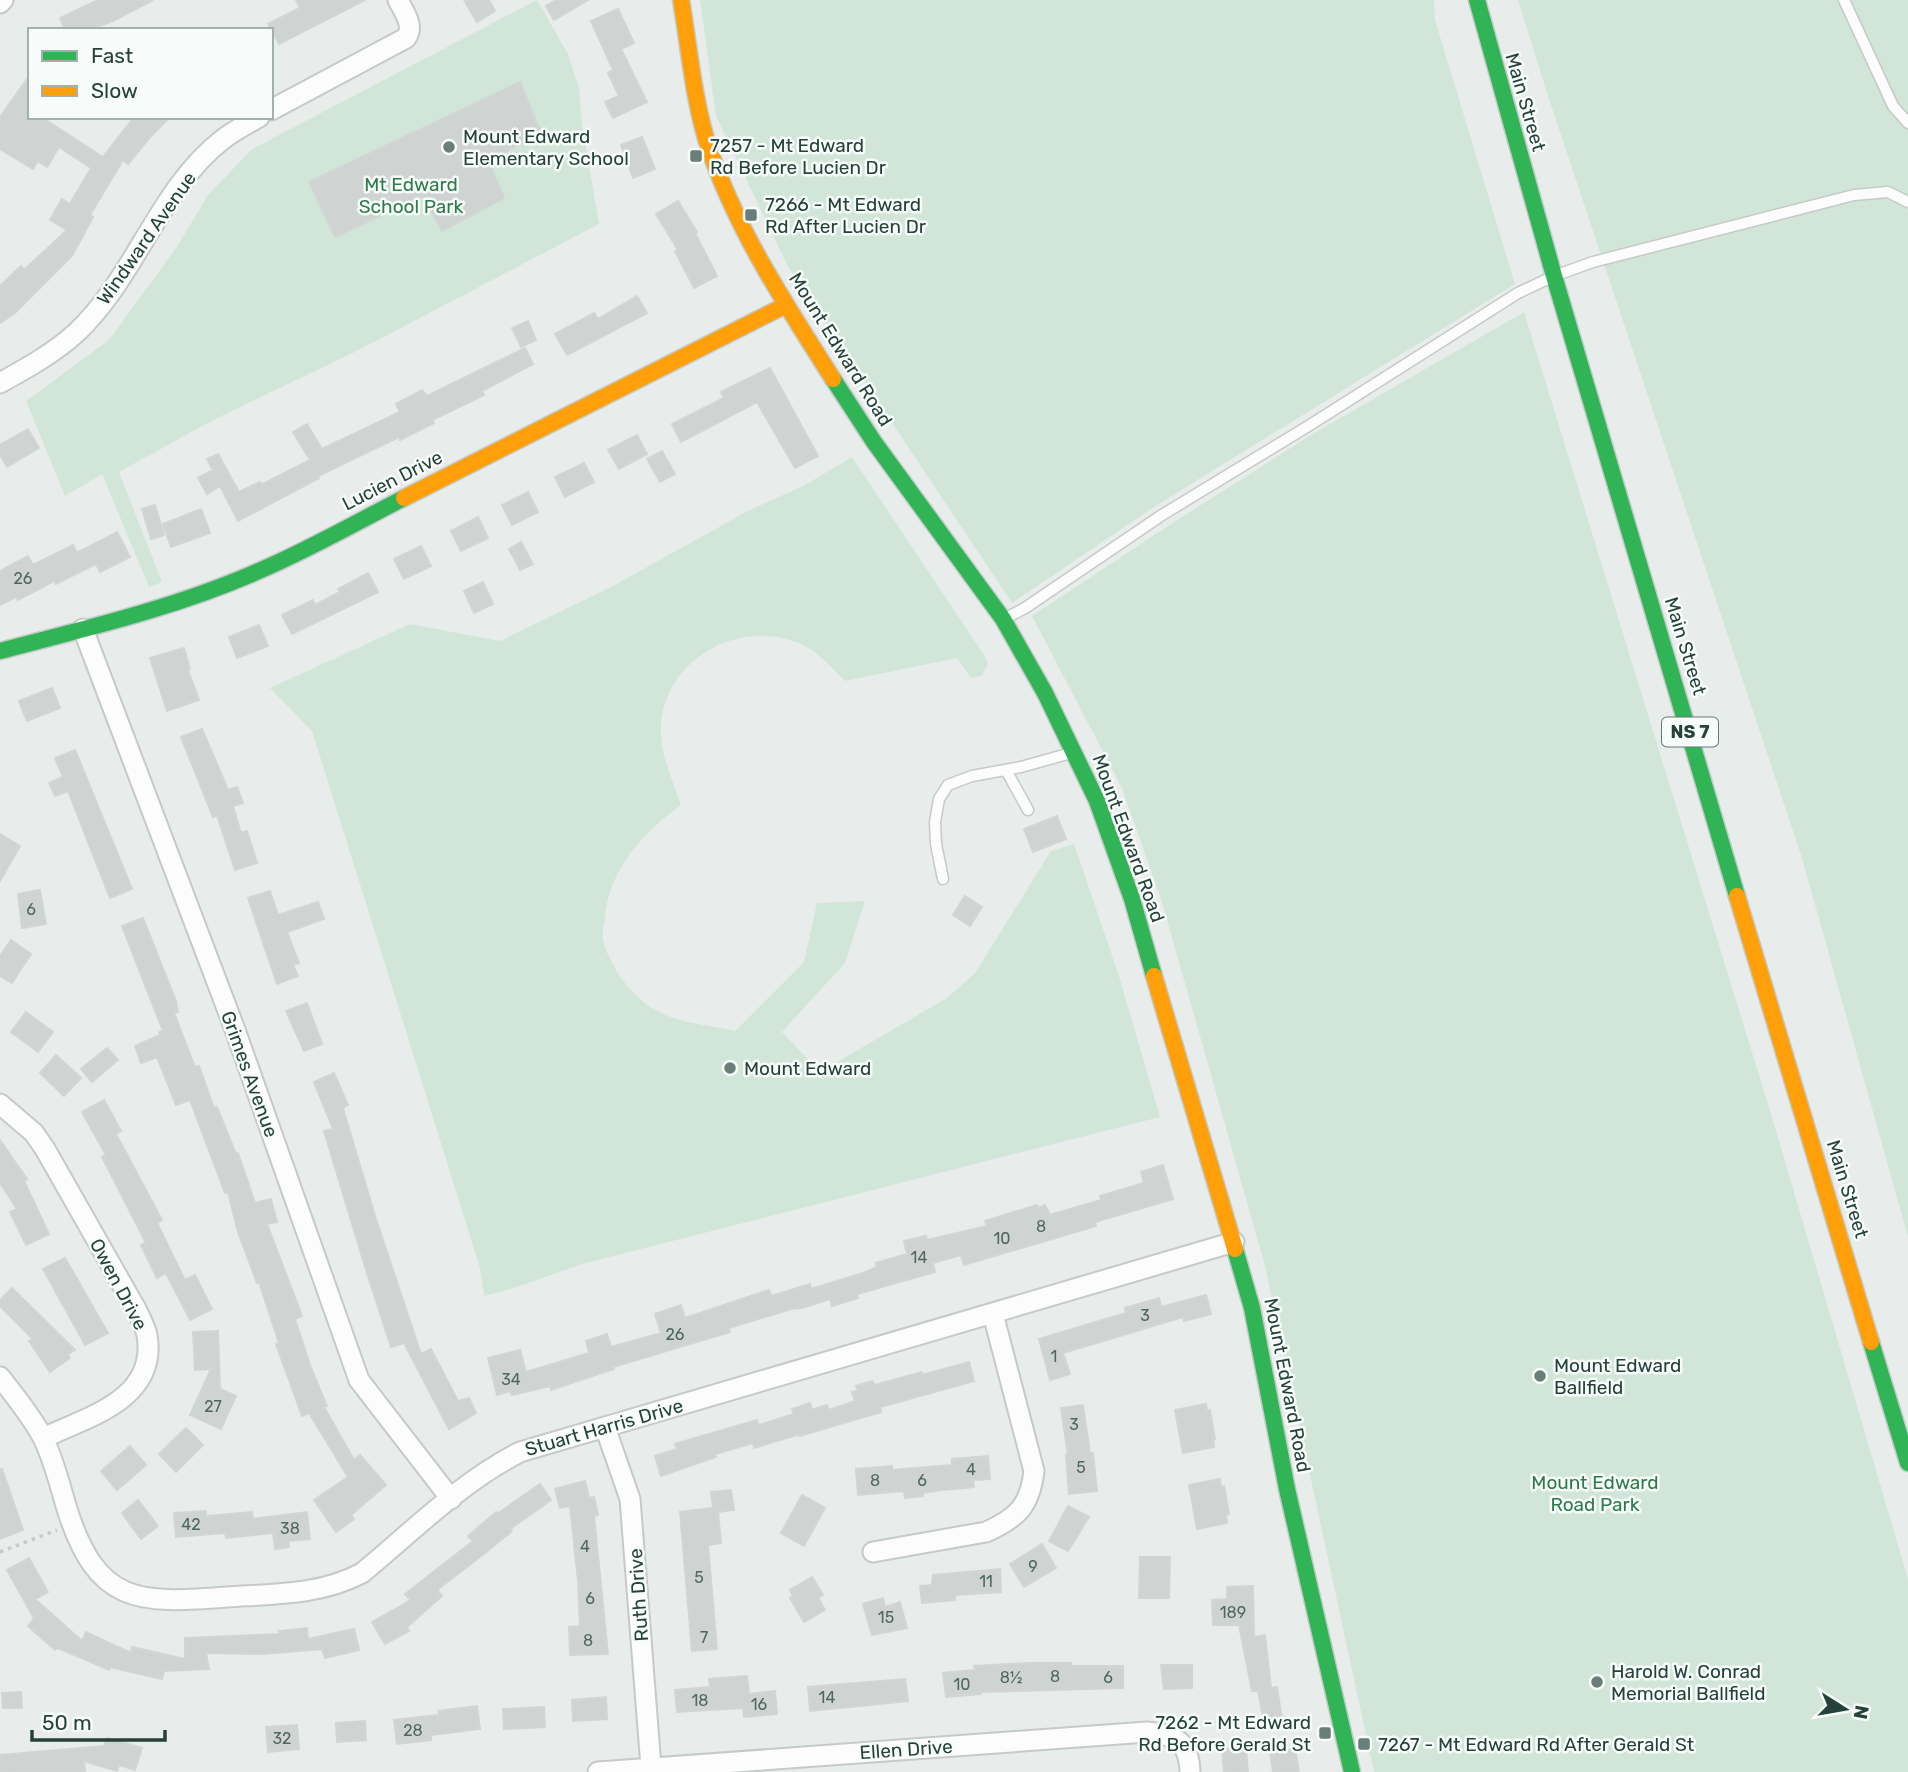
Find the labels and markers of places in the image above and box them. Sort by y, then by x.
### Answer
place label: Mount Edward Elementary School [463,125,629,170]
place label: 7257 - Mt Edward Rd Before Lucien Dr [710,134,887,179]
marker: Mount Edward Elementary School [441,139,457,155]
marker: 7257 - Mt Edward Rd Before Lucien Dr [688,148,704,164]
place label: 7266 - Mt Edward Rd After Lucien Dr [765,193,927,238]
marker: 7266 - Mt Edward Rd After Lucien Dr [743,207,759,223]
place label: Mount Edward [744,1057,871,1080]
marker: Mount Edward [722,1060,738,1076]
place label: Mount Edward Ballfield [1554,1354,1681,1399]
marker: Mount Edward Ballfield [1532,1368,1548,1384]
place label: Harold W. Conrad Memorial Ballfield [1611,1660,1766,1705]
marker: Harold W. Conrad Memorial Ballfield [1589,1674,1605,1690]
place label: 7262 - Mt Edward Rd Before Gerald St [1138,1711,1312,1756]
marker: 7262 - Mt Edward Rd Before Gerald St [1317,1725,1333,1741]
place label: 7267 - Mt Edward Rd After Gerald St [1378,1733,1695,1756]
marker: 7267 - Mt Edward Rd After Gerald St [1356,1736,1372,1752]

